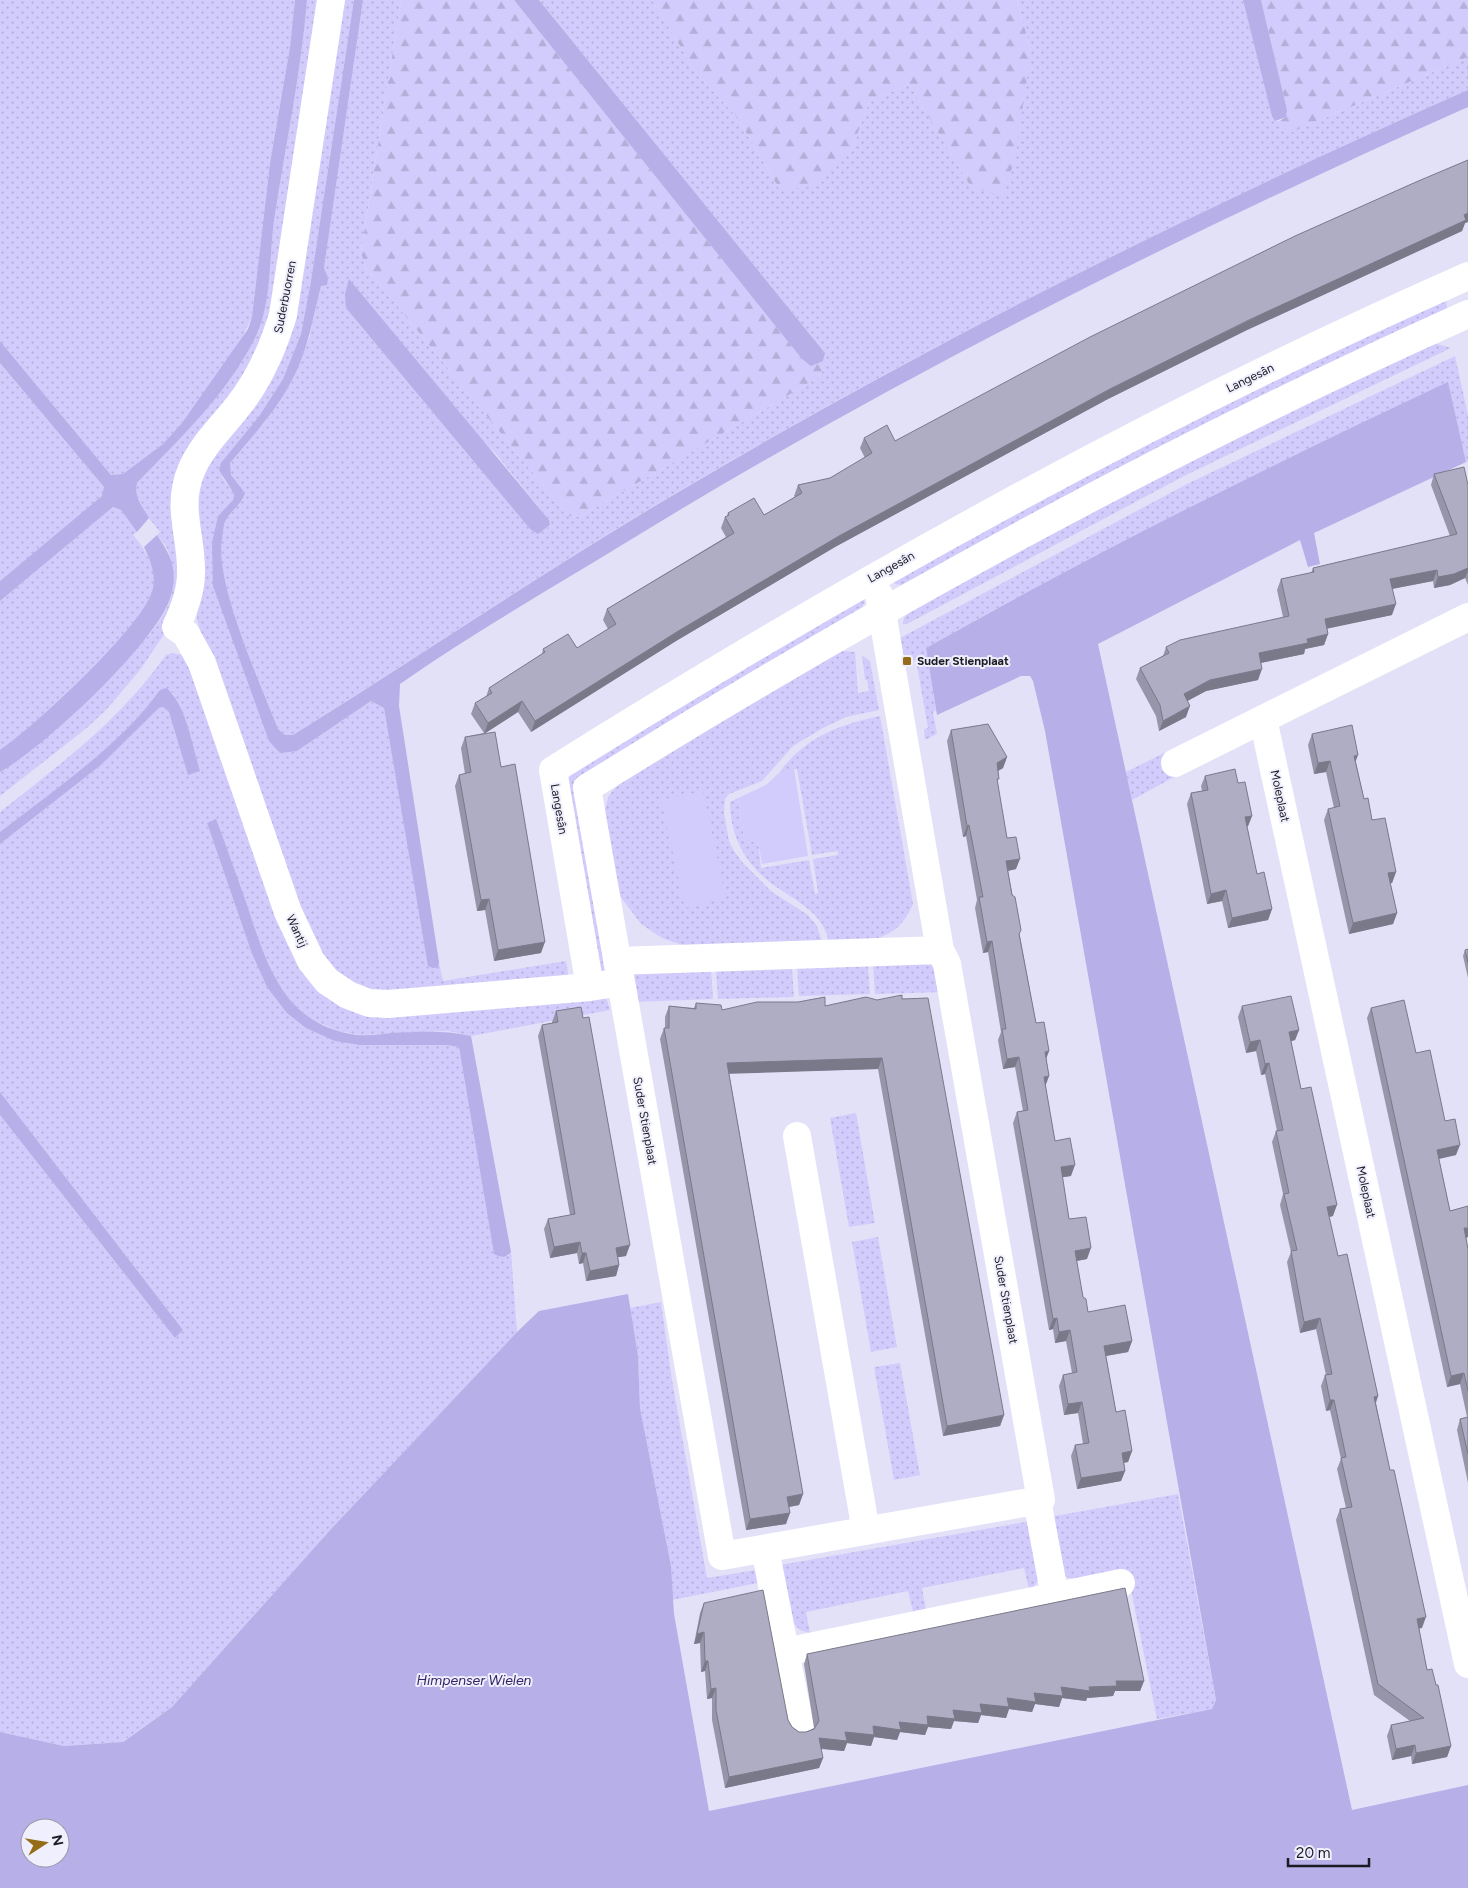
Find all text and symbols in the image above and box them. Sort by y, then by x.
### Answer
street label: Suderbuorren [271,259,299,335]
street label: Langesân [1224,360,1276,395]
street label: Langesân [865,548,917,586]
place label: Suder Stienplaat [917,654,1009,668]
marker: Suder Stienplaat [901,655,913,667]
street label: Moleplaat [1268,769,1292,824]
street label: Langesân [548,783,570,836]
street label: Wantij [284,912,310,950]
street label: Suder Stienplaat [630,1076,660,1167]
street label: Moleplaat [1354,1165,1378,1220]
street label: Suder Stienplaat [991,1255,1021,1346]
water label: Himpenser Wielen [417,1672,532,1689]
north arrow [20,1818,70,1868]
text: N [48,1833,67,1847]
scale bar [1288,1836,1369,1868]
text: 20 m [1296,1844,1330,1862]

